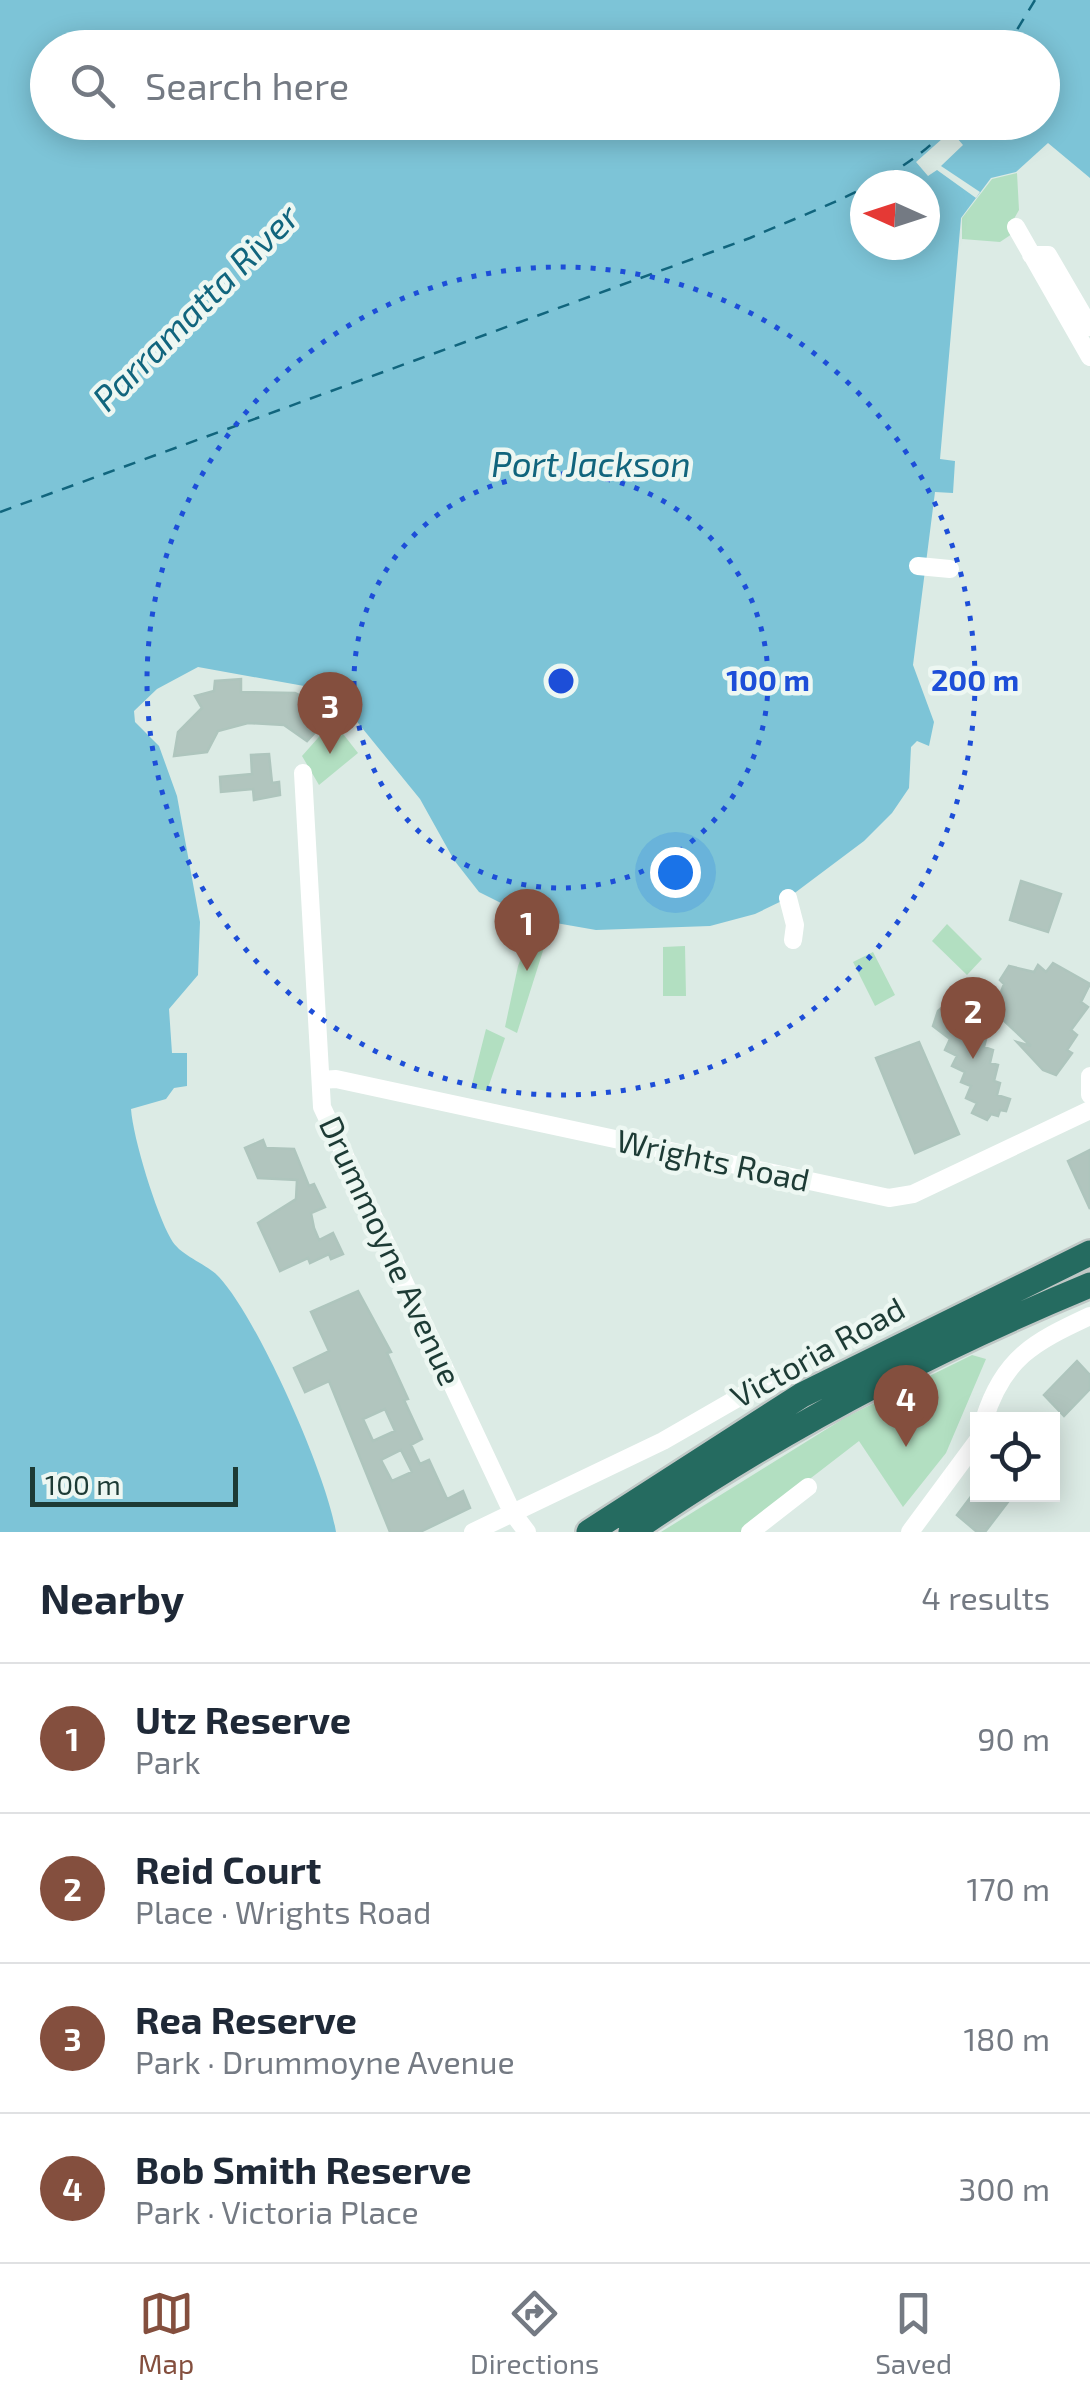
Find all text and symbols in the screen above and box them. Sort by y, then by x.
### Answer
search box [30,30,1060,140]
icon: search [65,58,120,113]
text: Search here [145,62,349,108]
north arrow [850,170,940,260]
water label: Parramatta River [83,194,307,418]
water label: Port Jackson [491,442,691,484]
text: 100 m [726,661,810,697]
text: 200 m [931,661,1019,697]
centre of rings [543,663,579,699]
pin: 3 [298,672,362,754]
your location [650,847,701,898]
pin: 1 [494,888,560,971]
pin: 2 [940,976,1006,1059]
street label: Drummoyne Avenue [313,1109,471,1391]
street label: Wrights Road [613,1120,813,1198]
street label: Victoria Road [724,1288,910,1415]
pin: 4 [874,1364,938,1447]
map controls [970,1412,1060,1502]
button: locate [970,1412,1060,1502]
scale bar [30,1462,238,1506]
text: 100 m [45,1467,121,1501]
text: Nearby [40,1572,184,1622]
text: 4 results [921,1578,1050,1616]
text: Utz Reserve [135,1696,351,1742]
text: 1 [66,1719,79,1757]
text: 90 m [977,1719,1050,1757]
text: Park [135,1742,200,1780]
text: Reid Court [135,1846,321,1892]
text: 2 [63,1869,82,1907]
text: 170 m [966,1869,1050,1907]
text: Place · Wrights Road [135,1892,431,1930]
text: Rea Reserve [135,1996,357,2042]
text: 3 [63,2019,82,2057]
text: 180 m [963,2019,1050,2057]
text: Park · Drummoyne Avenue [135,2042,515,2080]
text: Bob Smith Reserve [135,2146,472,2192]
text: 4 [62,2169,83,2207]
text: 300 m [958,2169,1050,2207]
text: Park · Victoria Place [135,2192,419,2230]
tab: Map [138,2286,194,2380]
tab: Directions [470,2286,599,2380]
tab: Saved [875,2286,952,2380]

